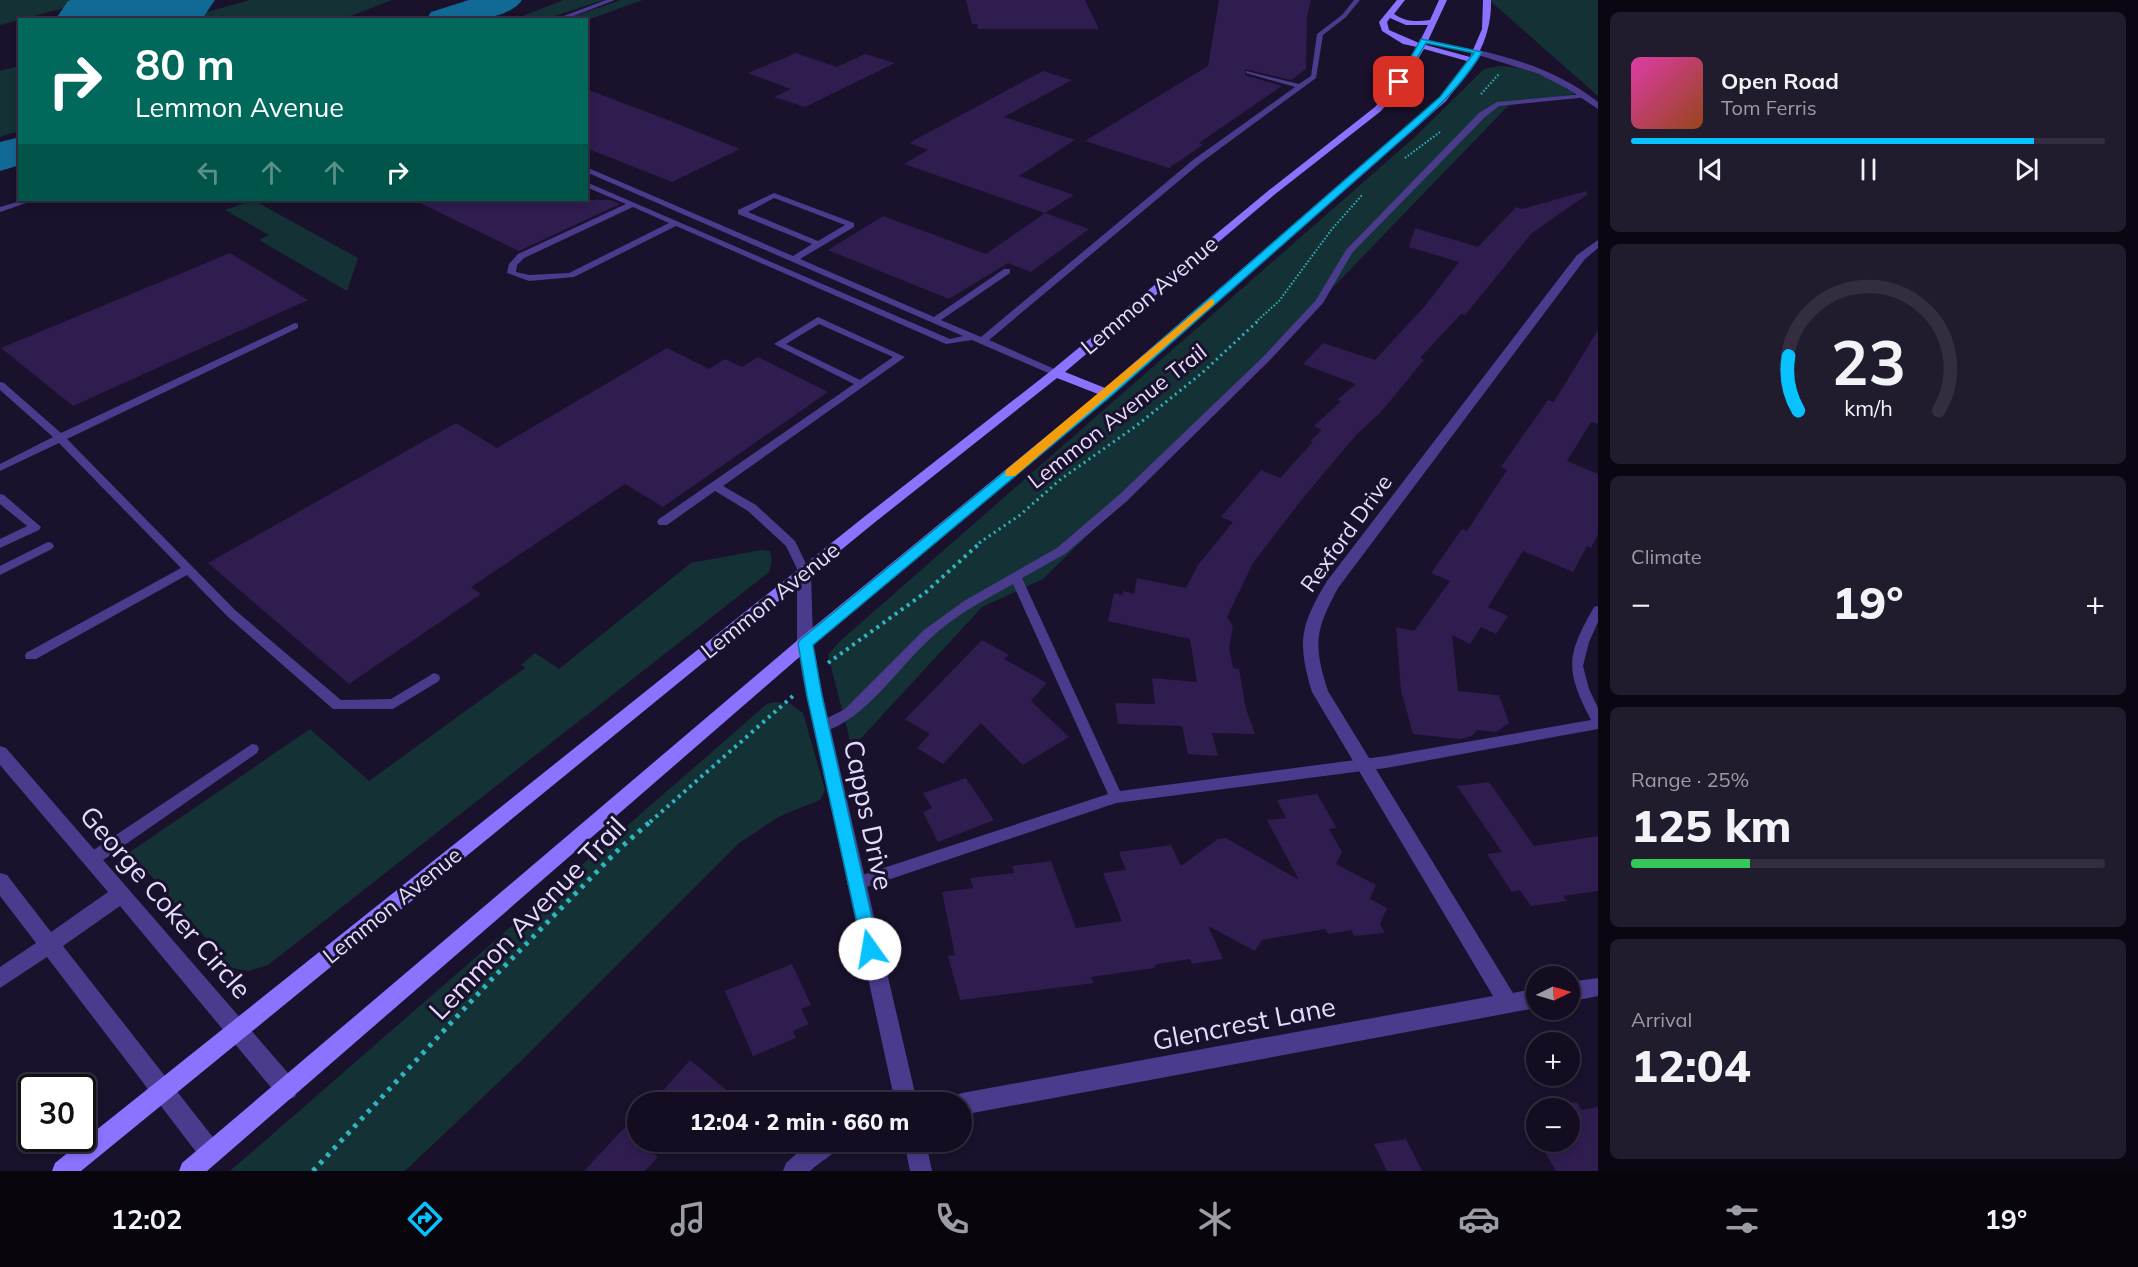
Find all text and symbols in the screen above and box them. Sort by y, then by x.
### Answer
text: 80 m [135,38,235,91]
icon: right [36,42,114,120]
pin [1373,56,1424,107]
icon: arrive [1382,65,1415,98]
text: Open Road [1721,67,1839,95]
text: Lemmon Avenue [135,90,344,124]
text: Tom Ferris [1721,95,1817,120]
icon: previous [1694,153,1727,186]
icon: pause [1852,153,1885,186]
icon: next [2010,153,2043,186]
icon: left [192,156,225,189]
icon: ahead [255,156,288,189]
icon: ahead [318,156,351,189]
icon: right [381,156,414,189]
street label: Lemmon Avenue [1075,230,1223,360]
text: 23 [1831,322,1905,401]
street label: Lemmon Avenue Trail [1022,337,1212,495]
text: km/h [1844,394,1892,421]
street label: Rexford Drive [1294,469,1398,597]
street label: Lemmon Avenue [695,536,845,664]
text: Climate [1631,544,1702,569]
text: 19° [1832,574,1904,630]
text: − [1631,582,1651,623]
text: + [2085,582,2105,623]
street label: Capps Drive [837,737,901,893]
text: Range · 25% [1631,767,1749,792]
text: 125 km [1631,797,1792,853]
street label: George Coker Circle [73,799,259,1005]
street label: Lemmon Avenue Trail [421,809,633,1027]
street label: Lemmon Avenue [317,841,467,969]
position arrow [838,917,902,981]
north arrow [1526,966,1580,1020]
map controls [1526,966,1580,1152]
street label: Glencrest Lane [1150,989,1338,1057]
text: Arrival [1631,1007,1692,1032]
button: + [1526,1032,1580,1086]
text: 12:04 [1631,1037,1751,1093]
speed limit sign: 30 [18,1074,96,1152]
button: − [1526,1098,1580,1152]
text: 12:04 · 2 min · 660 m [690,1108,909,1136]
icon: directions [404,1198,446,1240]
icon: music [667,1198,709,1240]
icon: phone [931,1198,973,1240]
icon: climate [1194,1198,1236,1240]
icon: car [1458,1198,1500,1240]
icon: filters [1721,1198,1763,1240]
text: 12:02 [111,1202,182,1236]
text: 19° [1985,1202,2027,1236]

